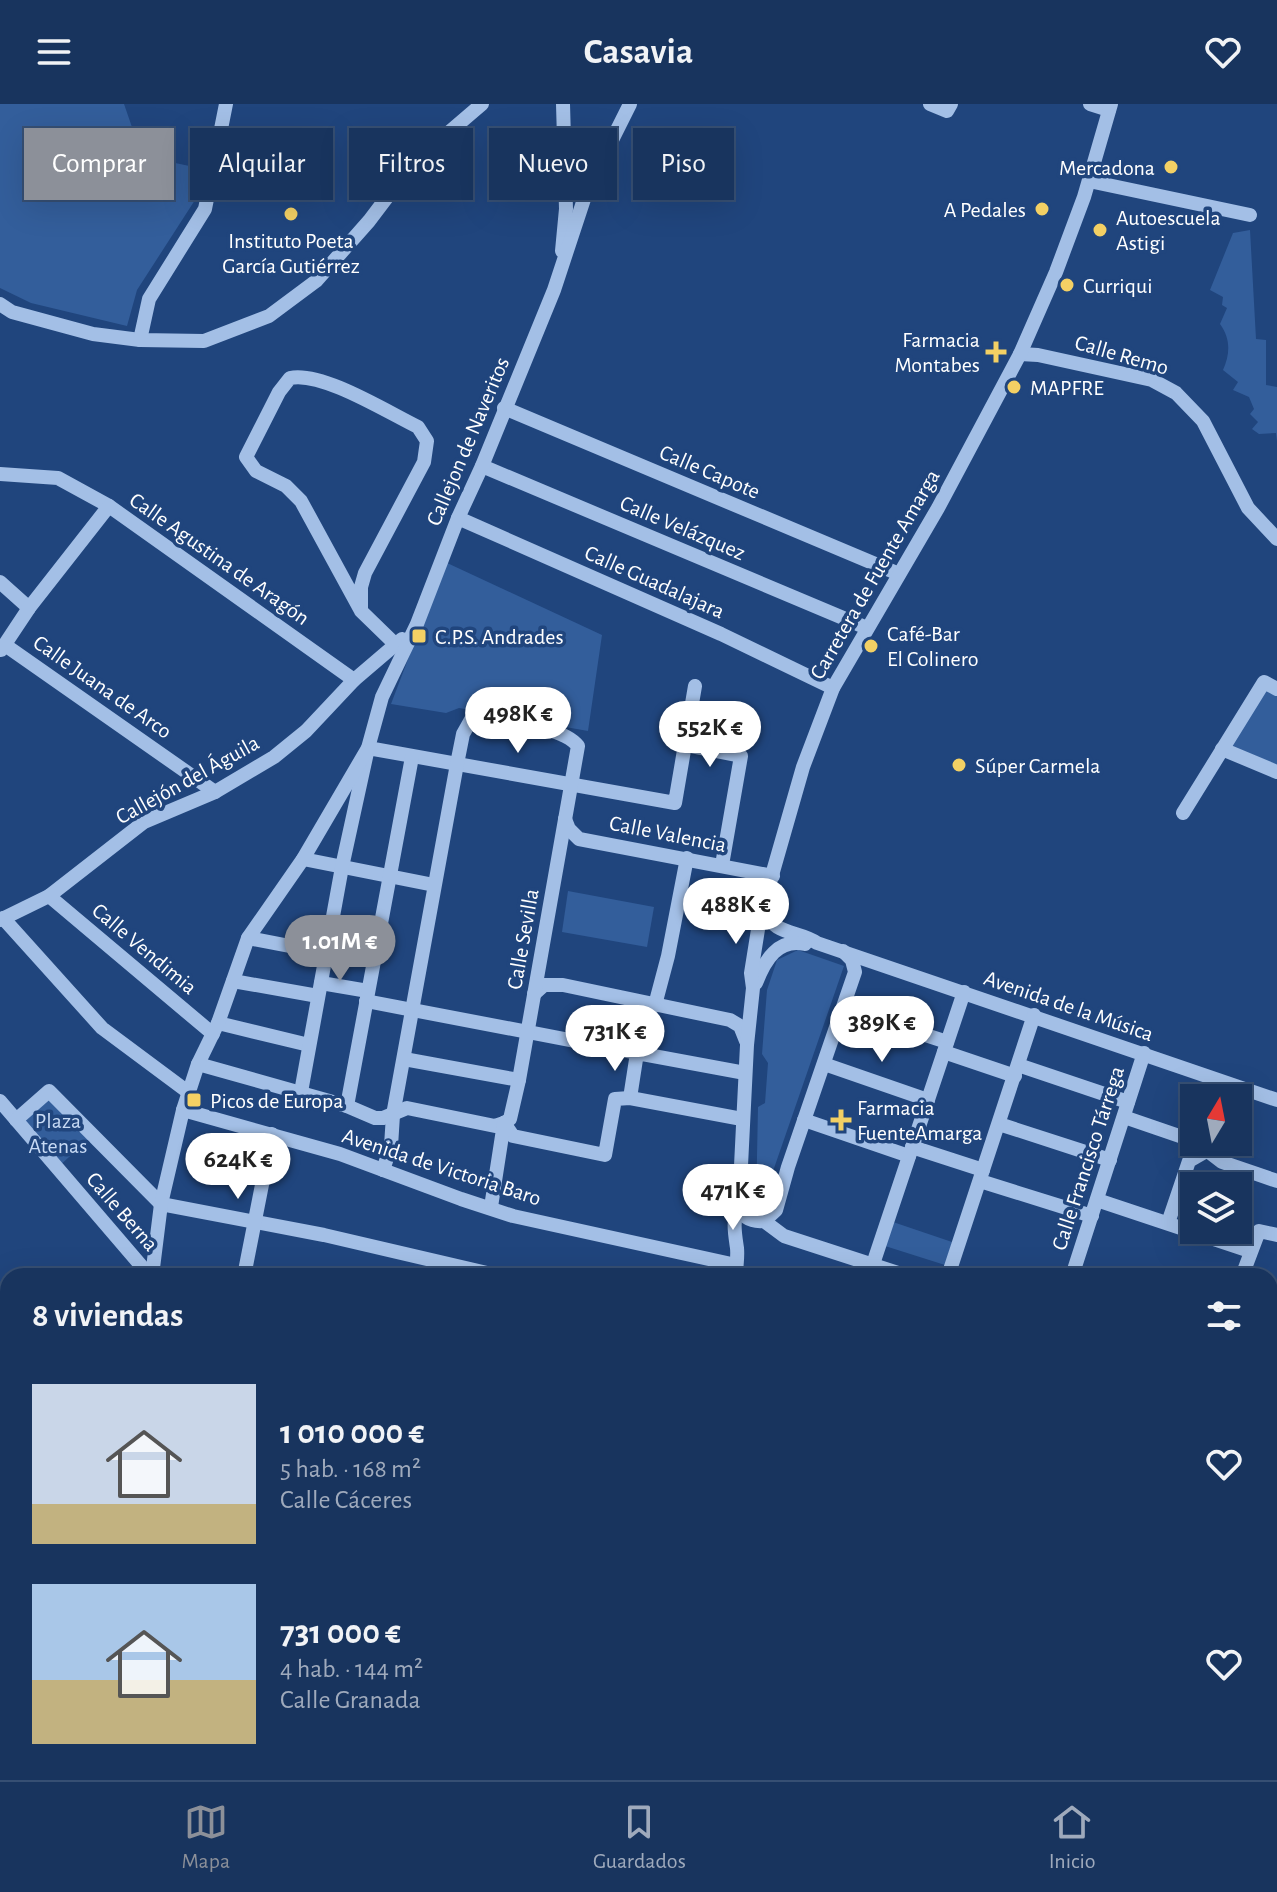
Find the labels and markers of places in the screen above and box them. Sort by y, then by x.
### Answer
place label: Mercadona [1059,157,1155,179]
marker: Mercadona [1162,158,1180,176]
place label: A Pedales [944,199,1026,221]
marker: A Pedales [1033,200,1051,218]
marker: Instituto Poeta García Gutiérrez [282,205,300,223]
place label: Autoescuela Astigi [1116,207,1221,254]
marker: Autoescuela Astigi [1091,221,1109,239]
place label: Instituto Poeta García Gutiérrez [222,230,360,277]
place label: Curriqui [1083,275,1152,297]
marker: Curriqui [1058,276,1076,294]
place label: Farmacia Montabes [894,329,980,376]
marker: Farmacia Montabes [987,343,1005,361]
place label: MAPFRE [1030,377,1104,399]
marker: MAPFRE [1005,378,1023,396]
place label: Café-Bar El Colinero [887,623,979,670]
place label: C.P.S. Andrades [435,626,564,648]
marker: C.P.S. Andrades [410,627,428,645]
marker: Café-Bar El Colinero [862,637,880,655]
pin: 498K € [453,687,583,755]
pin: 552K € [645,701,775,769]
place label: Súper Carmela [975,755,1101,777]
marker: Súper Carmela [950,756,968,774]
pin: 488K € [671,878,801,946]
pin: 1.01M € [266,915,414,983]
pin: 389K € [817,996,947,1064]
pin: 731K € [550,1005,680,1073]
place label: Picos de Europa [210,1090,343,1112]
marker: Picos de Europa [185,1091,203,1109]
place label: Farmacia FuenteAmarga [857,1097,982,1144]
marker: Farmacia FuenteAmarga [832,1111,850,1129]
pin: 624K € [173,1133,303,1201]
pin: 471K € [668,1164,798,1232]

